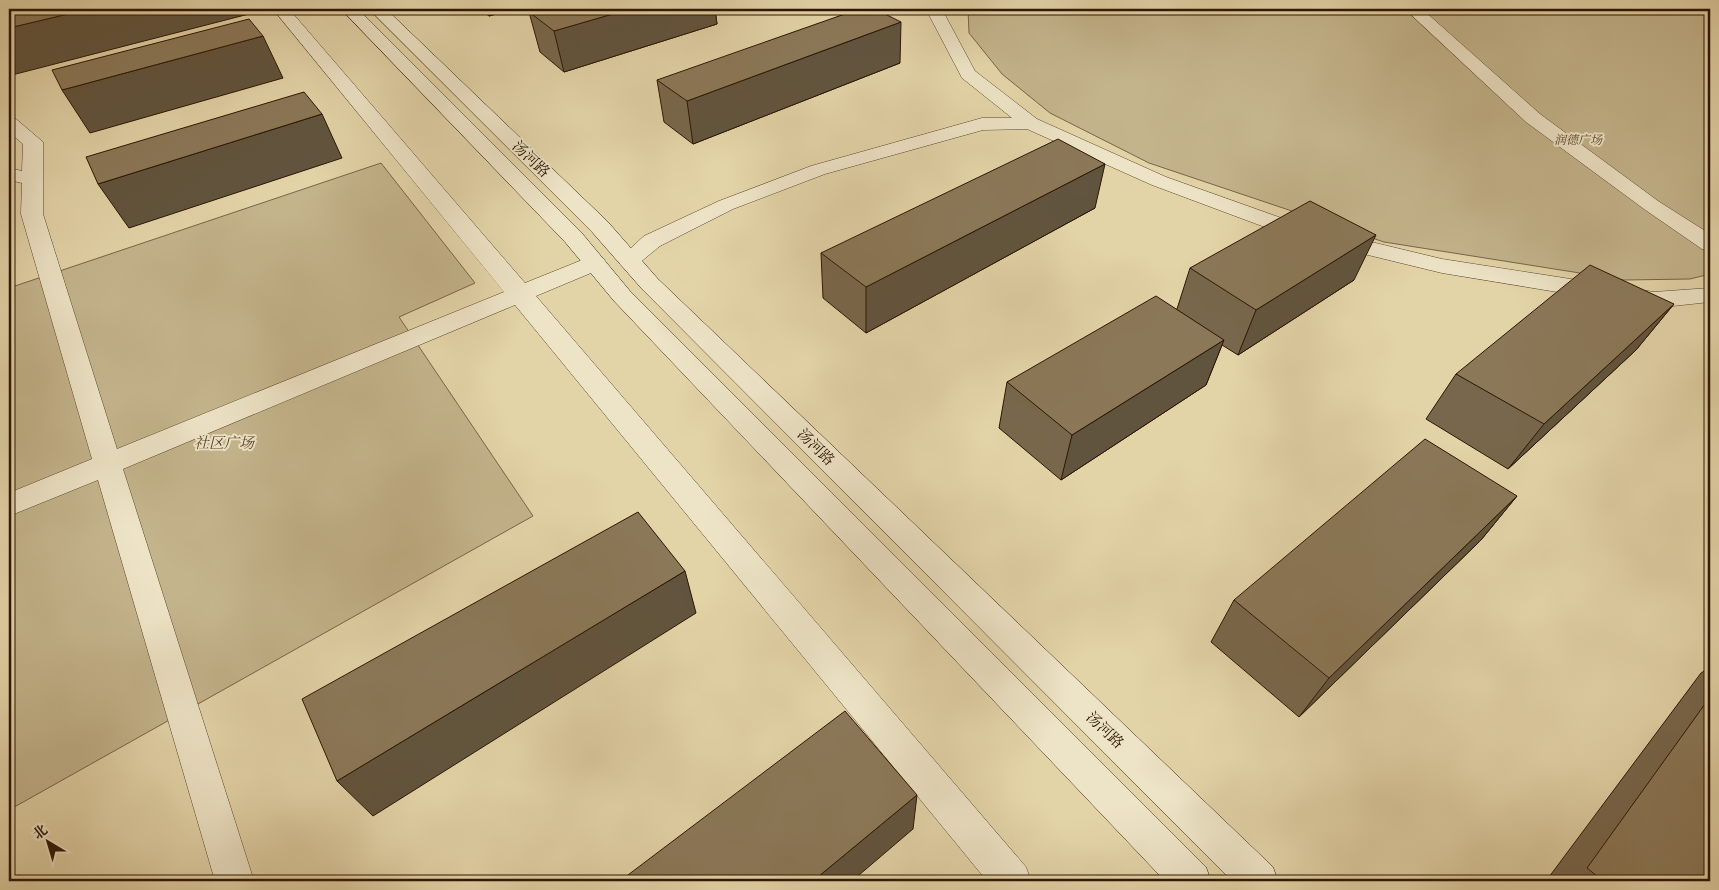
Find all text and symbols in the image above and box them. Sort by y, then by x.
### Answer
park label: 润德广场 [1554,133,1603,147]
street label: 汤河路 [509,137,553,181]
street label: 汤河路 [794,425,838,469]
park label: 社区广场 [194,434,256,452]
street label: 汤河路 [1083,708,1127,752]
north arrow [22,818,72,868]
text: 北 [30,821,51,843]

